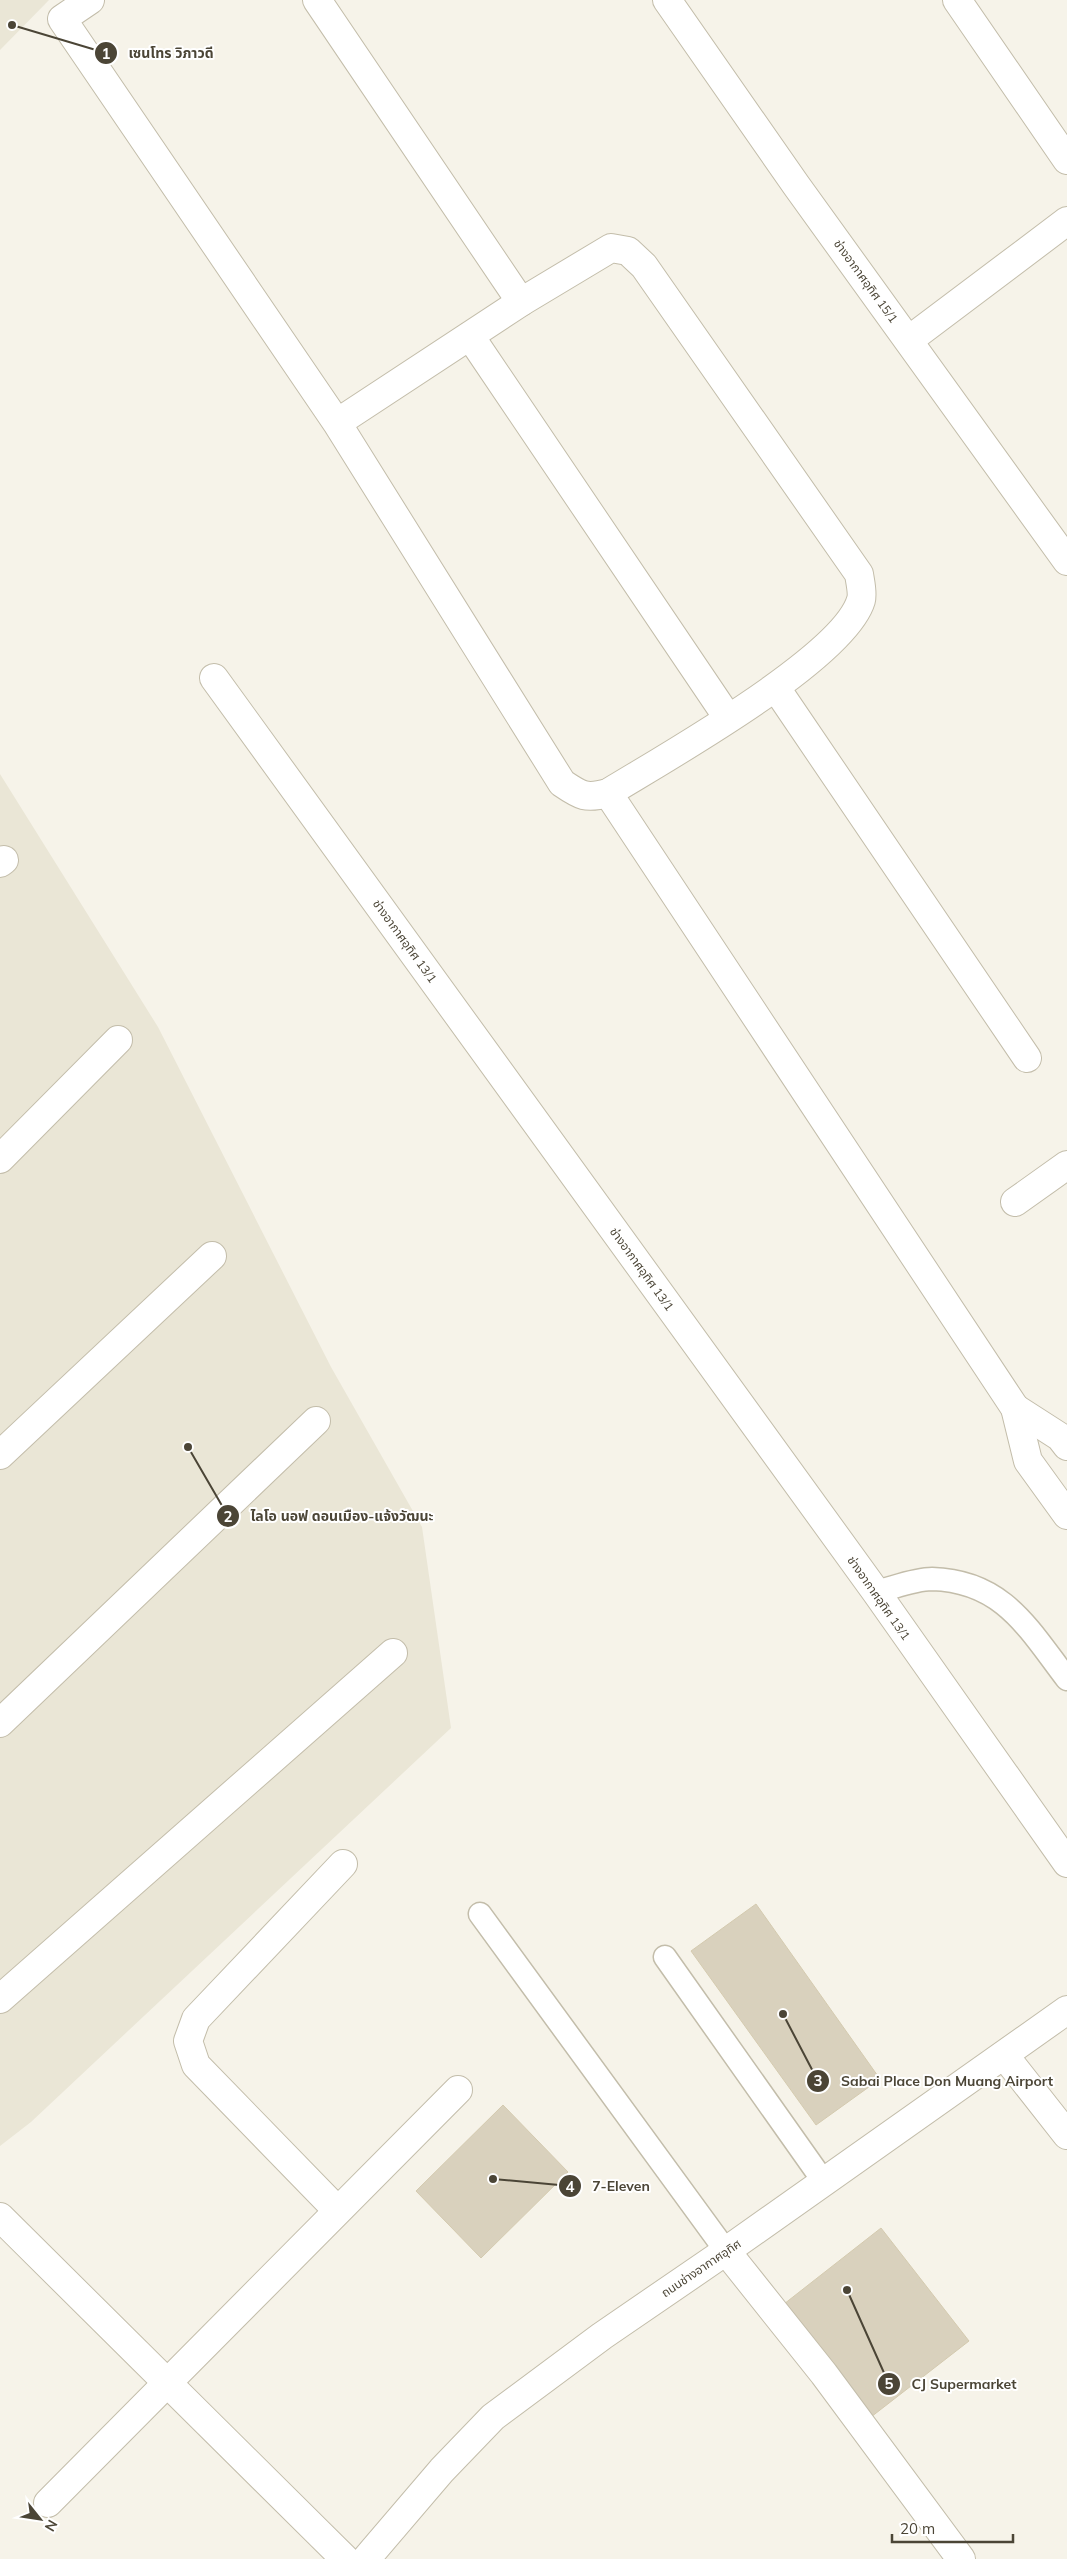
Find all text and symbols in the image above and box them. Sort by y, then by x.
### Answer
callout: เซนโทร วิภาวดี [93,39,223,68]
text: 1 [101,44,111,63]
text: เซนโทร วิภาวดี [128,44,214,62]
street label: ช่างอากาศอุทิศ 15/1 [831,236,901,326]
street label: ช่างอากาศอุทิศ 13/1 [370,896,440,986]
street label: ช่างอากาศอุทิศ 13/1 [607,1224,677,1314]
callout: ไลโอ นอฟ ดอนเมือง-แจ้งวัฒนะ [216,1502,444,1531]
text: 2 [223,1507,233,1526]
text: ไลโอ นอฟ ดอนเมือง-แจ้งวัฒนะ [250,1507,434,1525]
street label: ช่างอากาศอุทิศ 13/1 [844,1553,914,1643]
callout: Sabai Place Don Muang Airport [806,2066,1063,2095]
text: 3 [813,2071,823,2090]
text: Sabai Place Don Muang Airport [841,2072,1054,2090]
callout: 7-Eleven [557,2172,660,2201]
text: 4 [565,2177,575,2196]
text: 7-Eleven [592,2177,650,2195]
street label: ถนนช่างอากาศอุทิศ [658,2236,744,2300]
callout: CJ Supermarket [876,2369,1026,2398]
text: 5 [884,2374,894,2393]
text: CJ Supermarket [912,2375,1017,2393]
north arrow [15,2494,65,2544]
scale bar [892,2512,1013,2544]
text: N [41,2516,62,2535]
text: 20 m [900,2519,935,2538]

